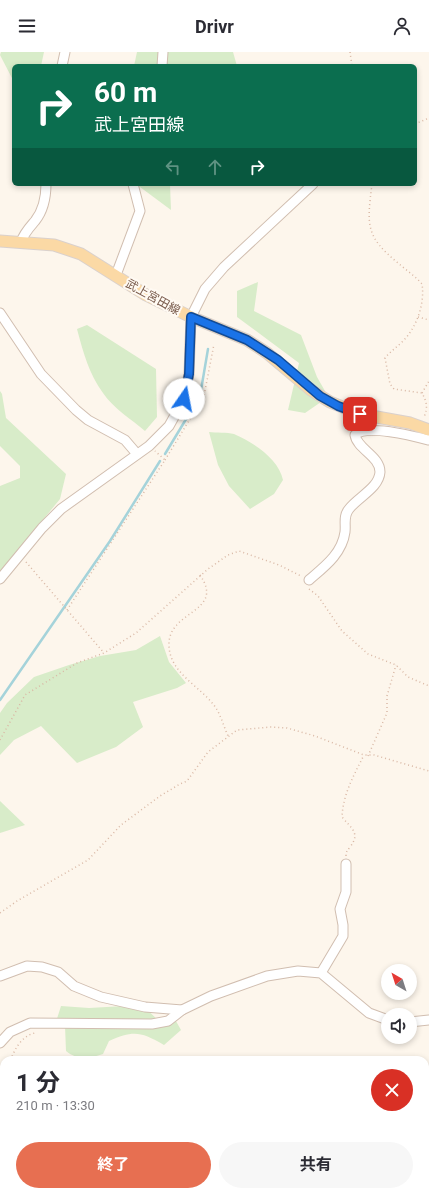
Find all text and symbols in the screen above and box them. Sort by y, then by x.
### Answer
icon: menu [16,15,38,37]
icon: person [391,15,413,37]
text: Drivr [195,16,234,37]
text: 60 m [94,76,157,109]
icon: right [28,80,80,132]
text: 武上宮田線 [94,114,184,135]
icon: left [162,156,184,178]
icon: ahead [204,156,226,178]
icon: right [246,156,268,178]
street label: 武上宮田線 [123,276,183,318]
position arrow [163,378,205,420]
pin [343,397,377,431]
icon: arrive [349,403,371,425]
north arrow [381,964,417,1000]
map controls [381,964,417,1044]
button: sound [381,1008,417,1044]
text: 1 分 [16,1069,60,1097]
button: close [371,1069,413,1111]
text: 210 m · 13:30 [16,1098,95,1113]
button: 終了 [16,1142,211,1188]
button: 共有 [219,1142,413,1188]

